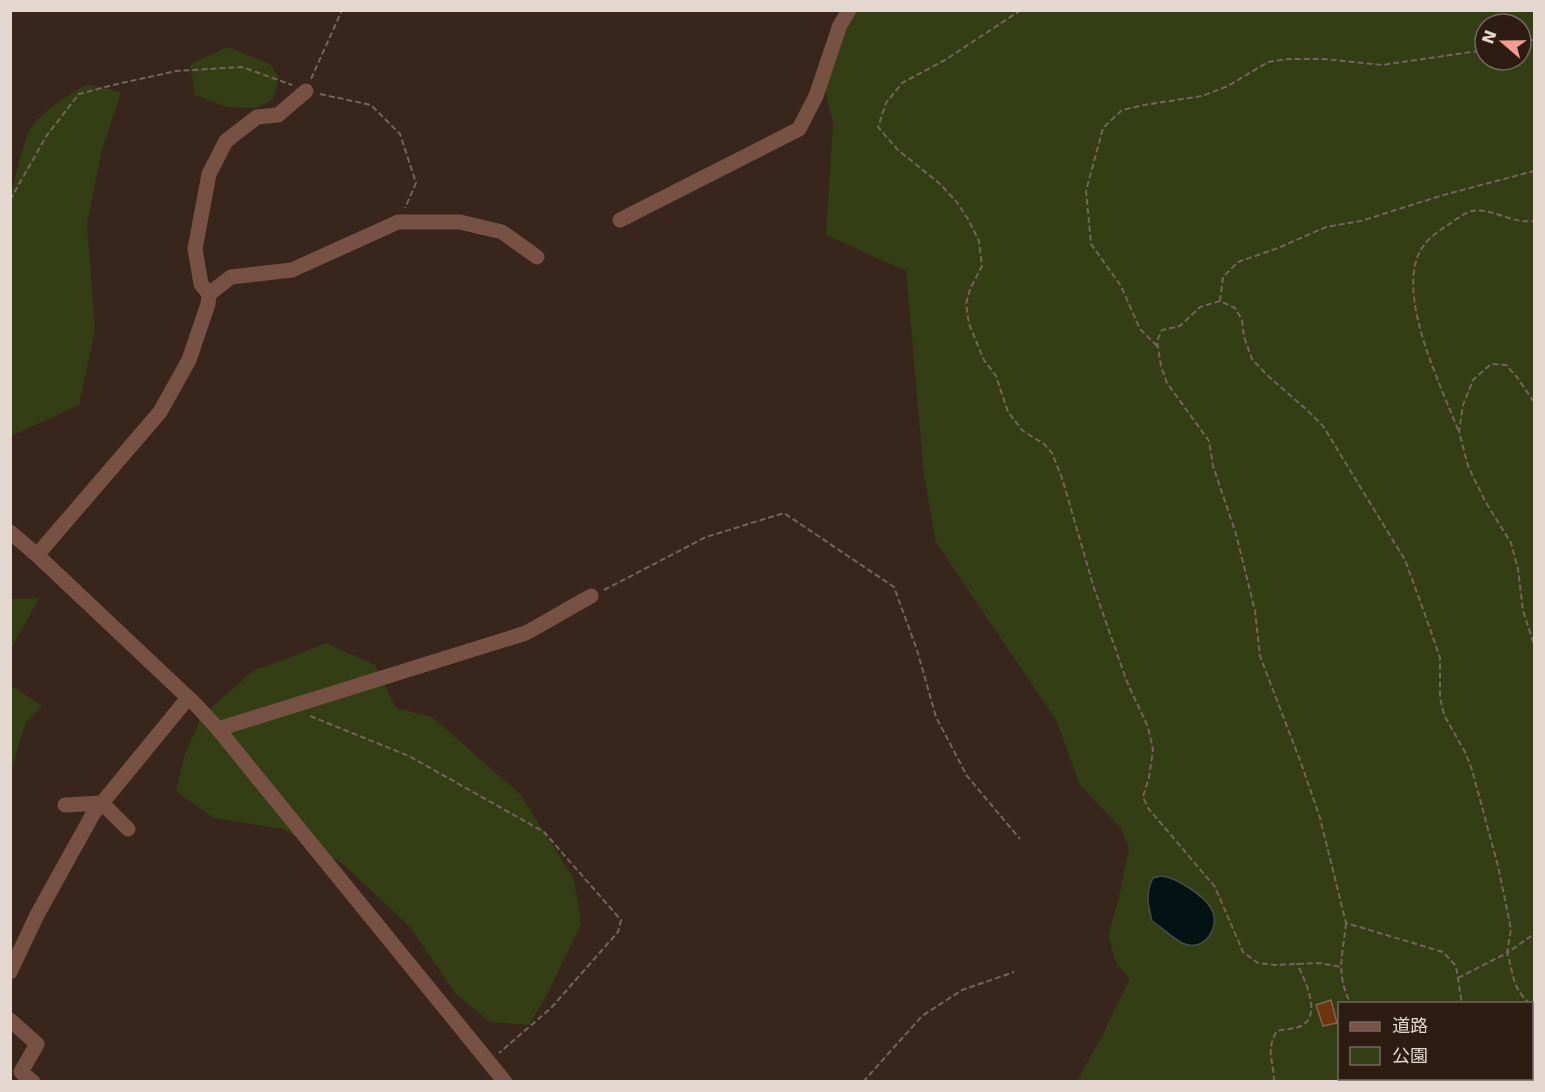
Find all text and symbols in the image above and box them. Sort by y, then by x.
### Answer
north arrow [1473,12,1533,72]
text: N [1478,27,1501,47]
legend [1338,1002,1533,1080]
text: 道路 [1392,1015,1428,1036]
text: 公園 [1392,1045,1428,1066]

